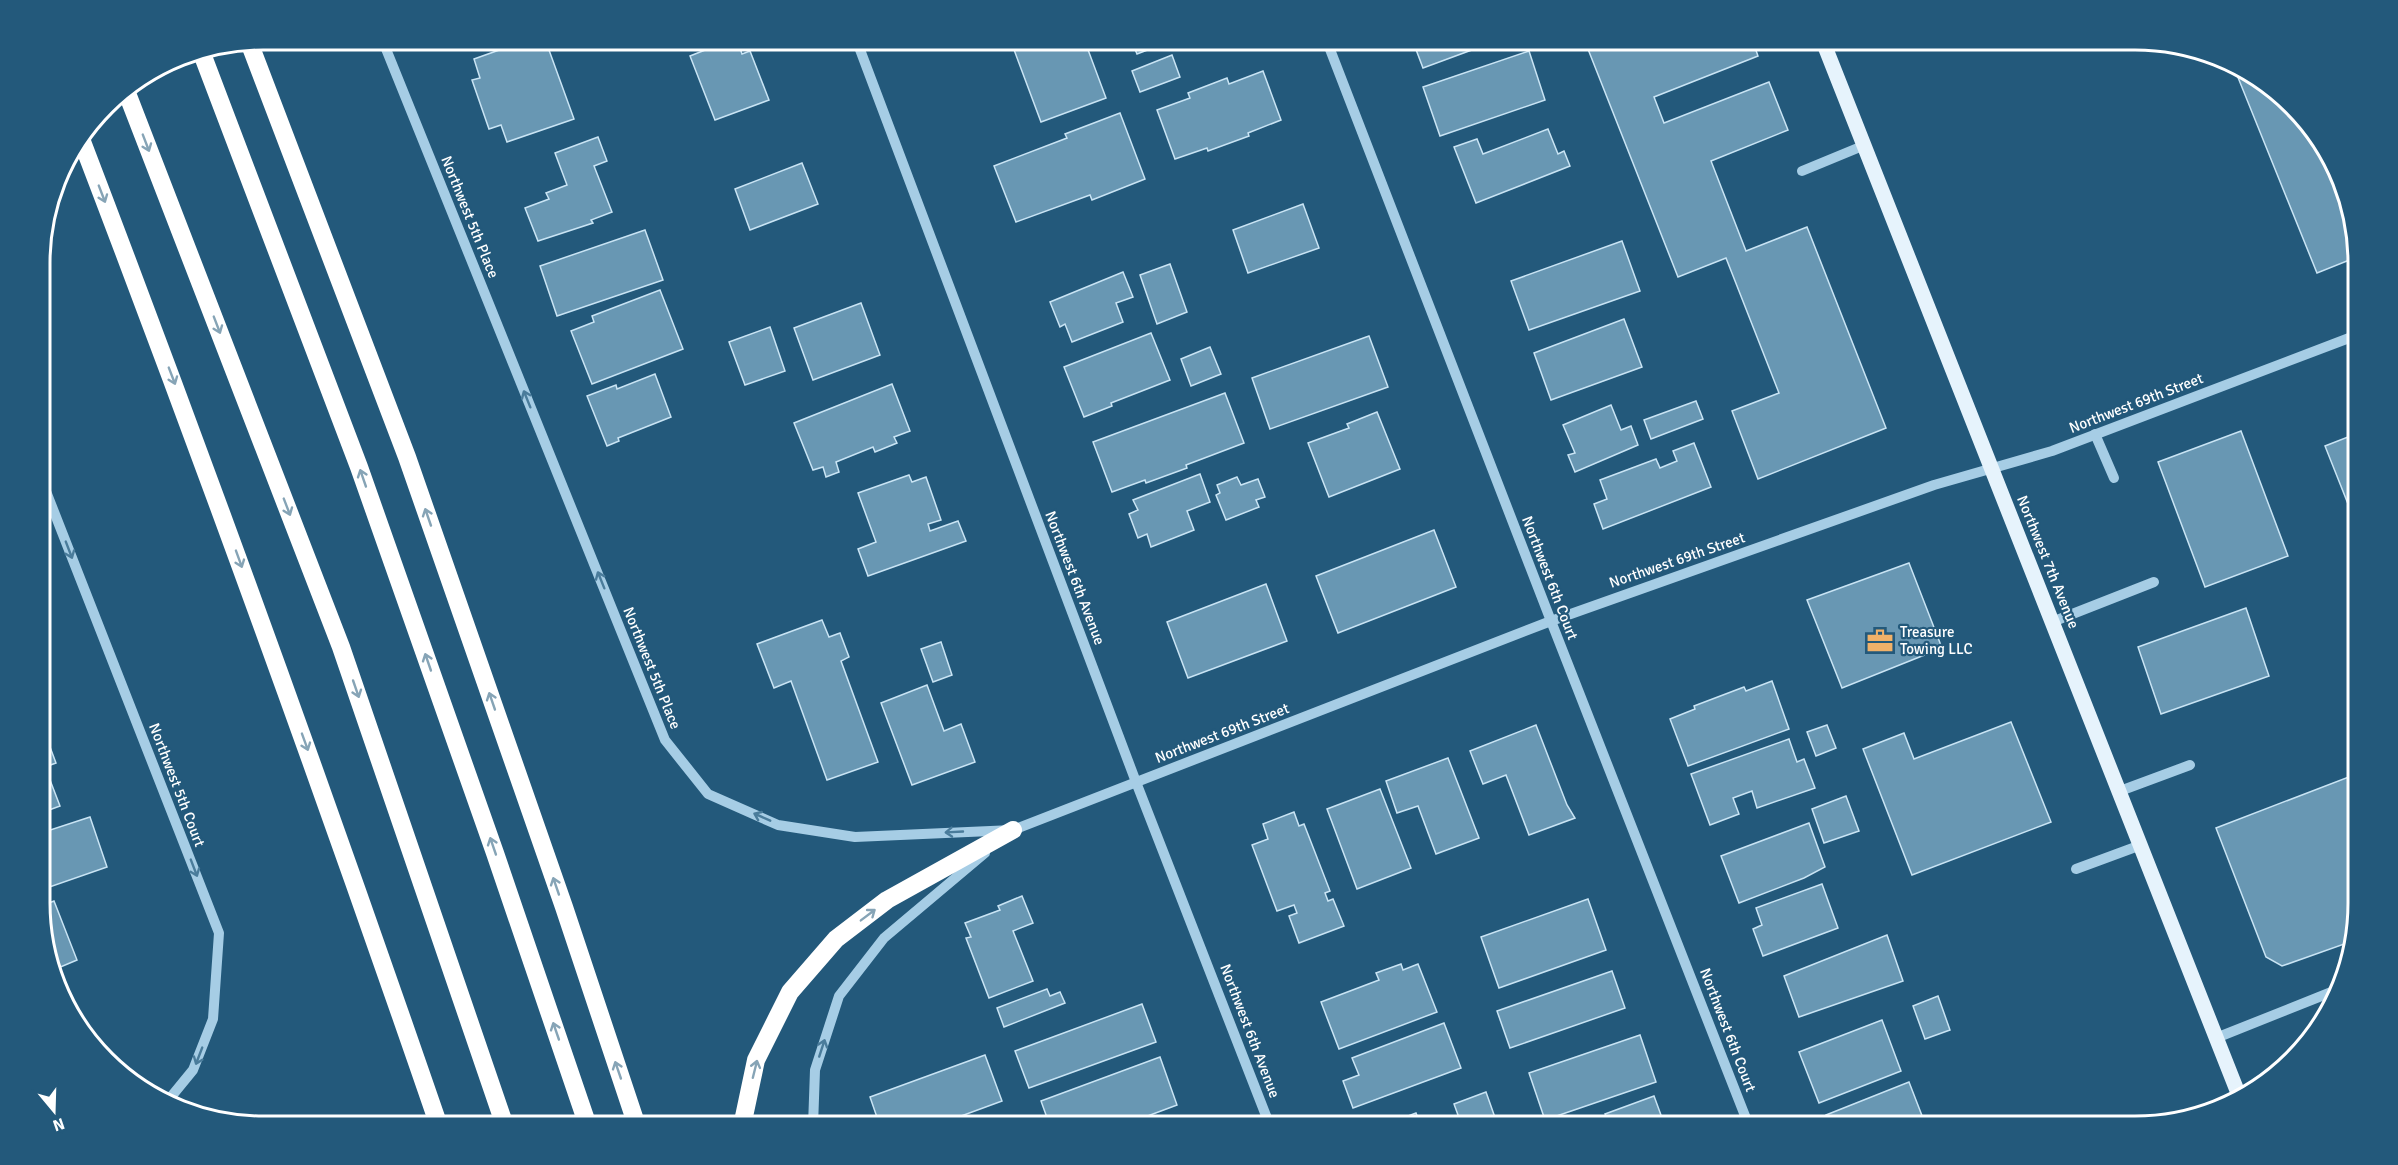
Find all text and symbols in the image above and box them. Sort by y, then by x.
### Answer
one-way arrow [141,133,152,152]
street label: Northwest 5th Place [437,153,503,281]
one-way arrow [97,184,108,203]
one-way arrow [212,315,223,334]
one-way arrow [167,366,178,385]
street label: Northwest 69th Street [2066,369,2206,437]
one-way arrow [521,390,532,409]
one-way arrow [357,470,368,488]
street label: Northwest 7th Avenue [2013,493,2083,631]
one-way arrow [282,497,293,516]
one-way arrow [421,508,432,527]
street label: Northwest 6th Avenue [1041,508,1109,648]
street label: Northwest 6th Court [1518,514,1582,642]
street label: Northwest 69th Street [1607,528,1747,592]
one-way arrow [64,540,75,559]
one-way arrow [234,549,245,568]
one-way arrow [595,571,606,590]
street label: Northwest 5th Place [619,604,685,732]
place label: Treasure Towing LLC [1900,623,1972,658]
office icon: Treasure Towing LLC [1865,626,1895,656]
one-way arrow [421,653,432,672]
one-way arrow [351,679,362,698]
one-way arrow [486,693,497,711]
street label: Northwest 69th Street [1152,699,1292,767]
street label: Northwest 5th Court [145,721,209,849]
one-way arrow [301,733,312,751]
one-way arrow [753,811,771,823]
one-way arrow [945,827,965,838]
one-way arrow [486,837,497,856]
one-way arrow [189,858,200,877]
one-way arrow [550,877,561,896]
one-way arrow [859,908,875,921]
street label: Northwest 6th Avenue [1216,961,1284,1101]
street label: Northwest 6th Court [1696,966,1760,1094]
one-way arrow [549,1022,560,1041]
one-way arrow [818,1039,829,1058]
one-way arrow [193,1046,204,1064]
one-way arrow [749,1060,761,1079]
one-way arrow [612,1061,623,1080]
north arrow [24,1081,84,1141]
text: N [50,1113,67,1136]

